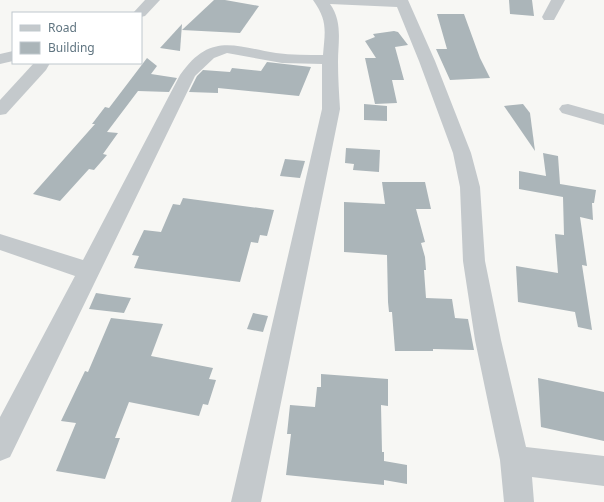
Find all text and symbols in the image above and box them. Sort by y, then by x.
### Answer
legend [12,12,142,64]
text: Road [48,19,77,36]
text: Building [48,39,95,56]

